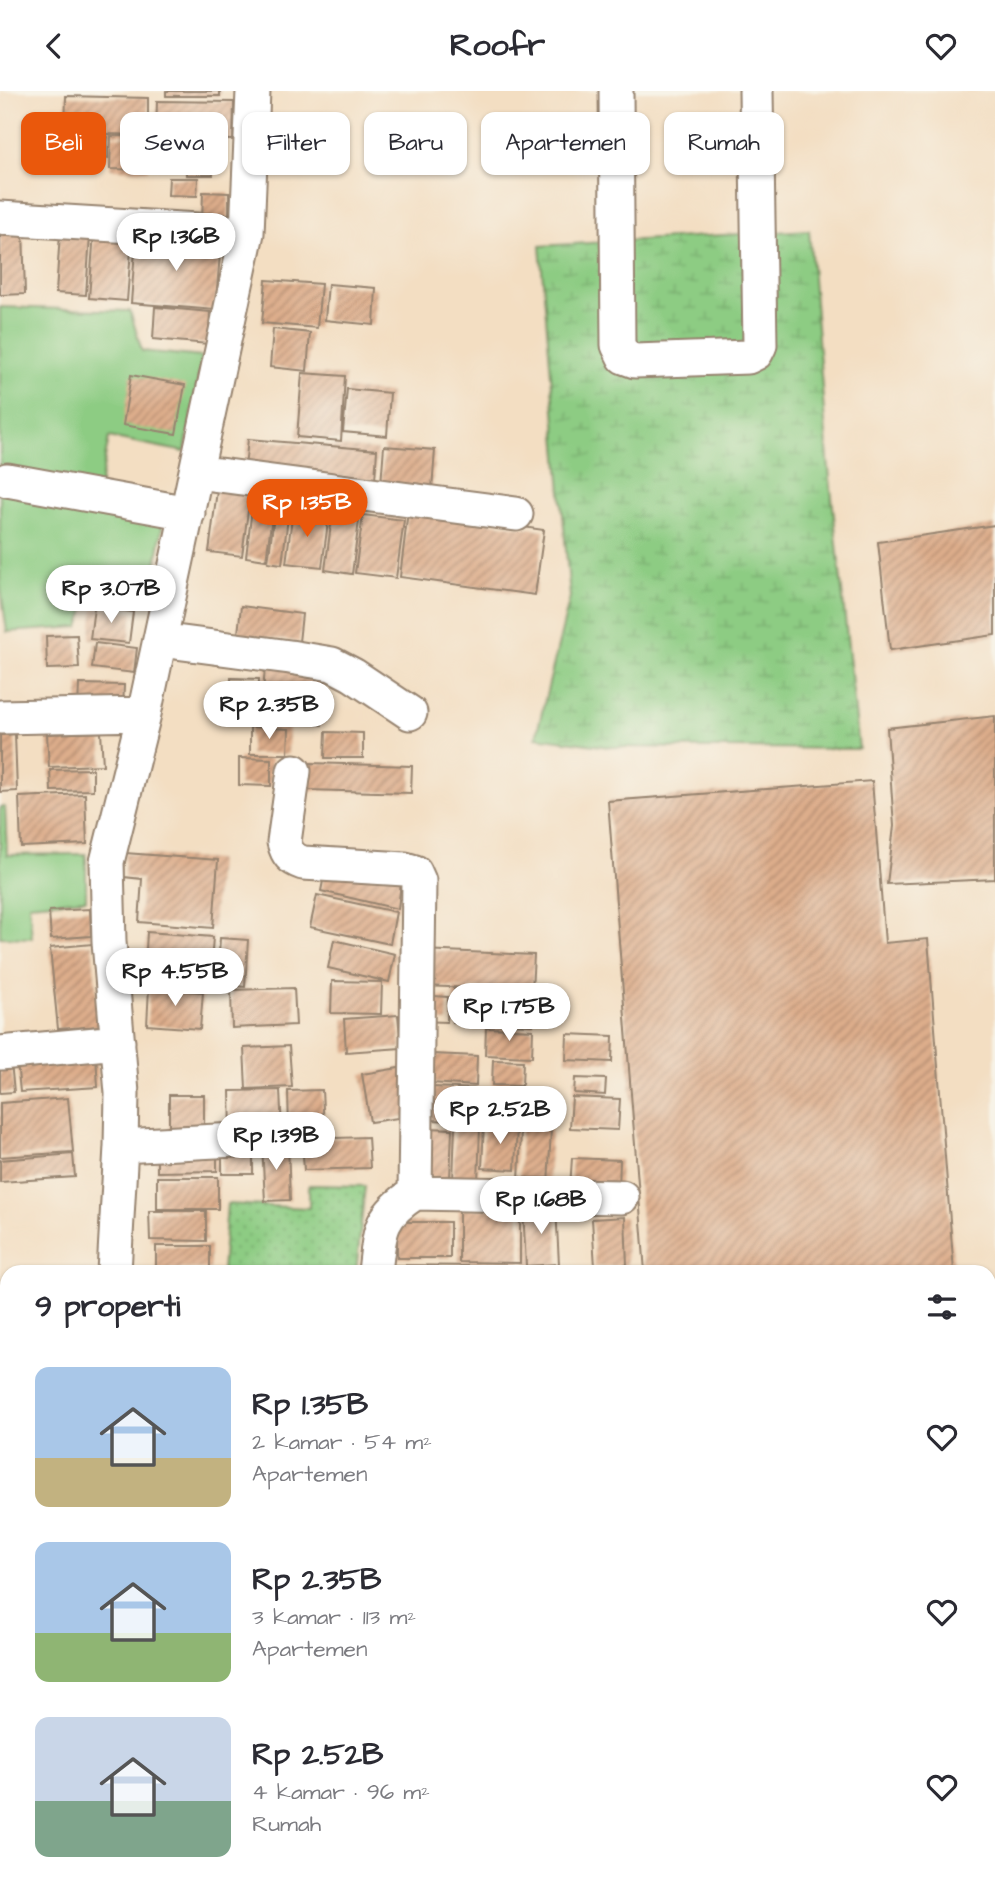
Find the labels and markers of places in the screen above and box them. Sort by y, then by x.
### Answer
pin: Rp 1.36B [104,213,248,273]
pin: Rp 1.35B [235,479,379,539]
pin: Rp 3.07B [39,566,183,625]
pin: Rp 2.35B [197,681,341,741]
pin: Rp 4.55B [103,949,247,1008]
pin: Rp 1.75B [437,983,581,1043]
pin: Rp 2.52B [428,1087,572,1146]
pin: Rp 1.39B [204,1112,348,1172]
pin: Rp 1.68B [469,1177,613,1236]

